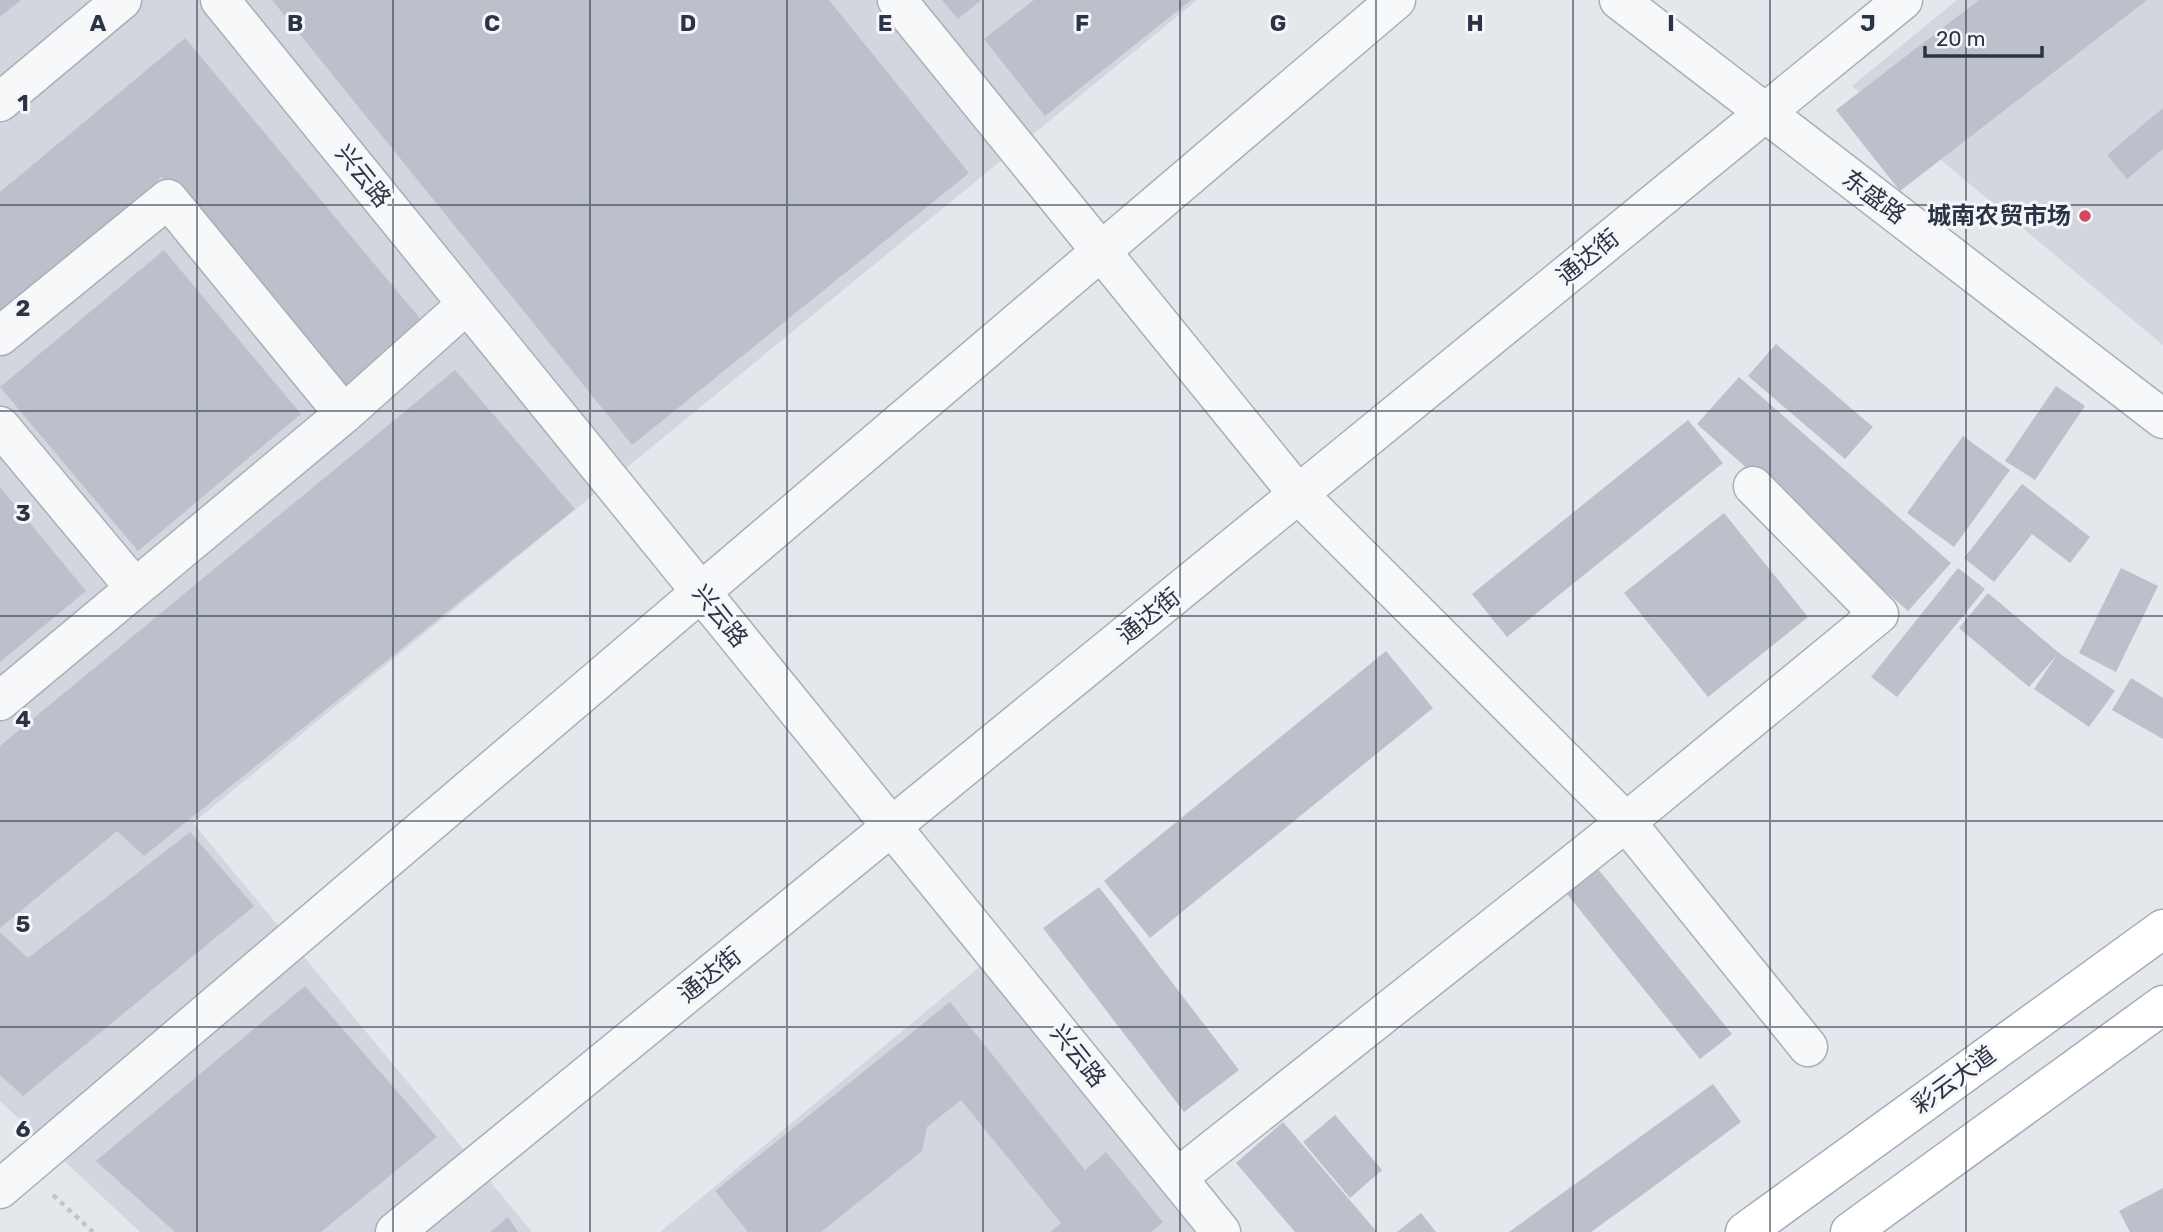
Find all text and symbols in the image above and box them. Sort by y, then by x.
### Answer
text: A [90,9,107,37]
text: B [287,9,303,37]
text: C [484,9,500,37]
text: D [680,9,696,37]
text: E [878,9,892,37]
text: F [1075,9,1089,37]
text: G [1270,9,1286,37]
text: H [1466,9,1484,37]
text: I [1667,9,1675,37]
text: J [1860,9,1876,37]
scale bar [1925,14,2042,58]
text: 20 m [1936,26,1985,51]
text: 1 [17,89,29,117]
street label: 兴云路 [329,139,397,213]
street label: 东盛路 [1837,164,1911,230]
place label: 城南农贸市场 [1927,202,2071,230]
marker: 城南农贸市场 [2077,208,2093,224]
street label: 通达街 [1551,223,1625,291]
text: 2 [16,294,30,322]
text: 3 [15,499,31,527]
street label: 兴云路 [686,579,754,653]
street label: 通达街 [1112,582,1186,650]
text: 4 [15,705,31,733]
text: 5 [16,910,31,938]
street label: 通达街 [673,941,747,1009]
street label: 兴云路 [1044,1019,1112,1093]
street label: 彩云大道 [1907,1040,2001,1120]
text: 6 [16,1115,31,1143]

